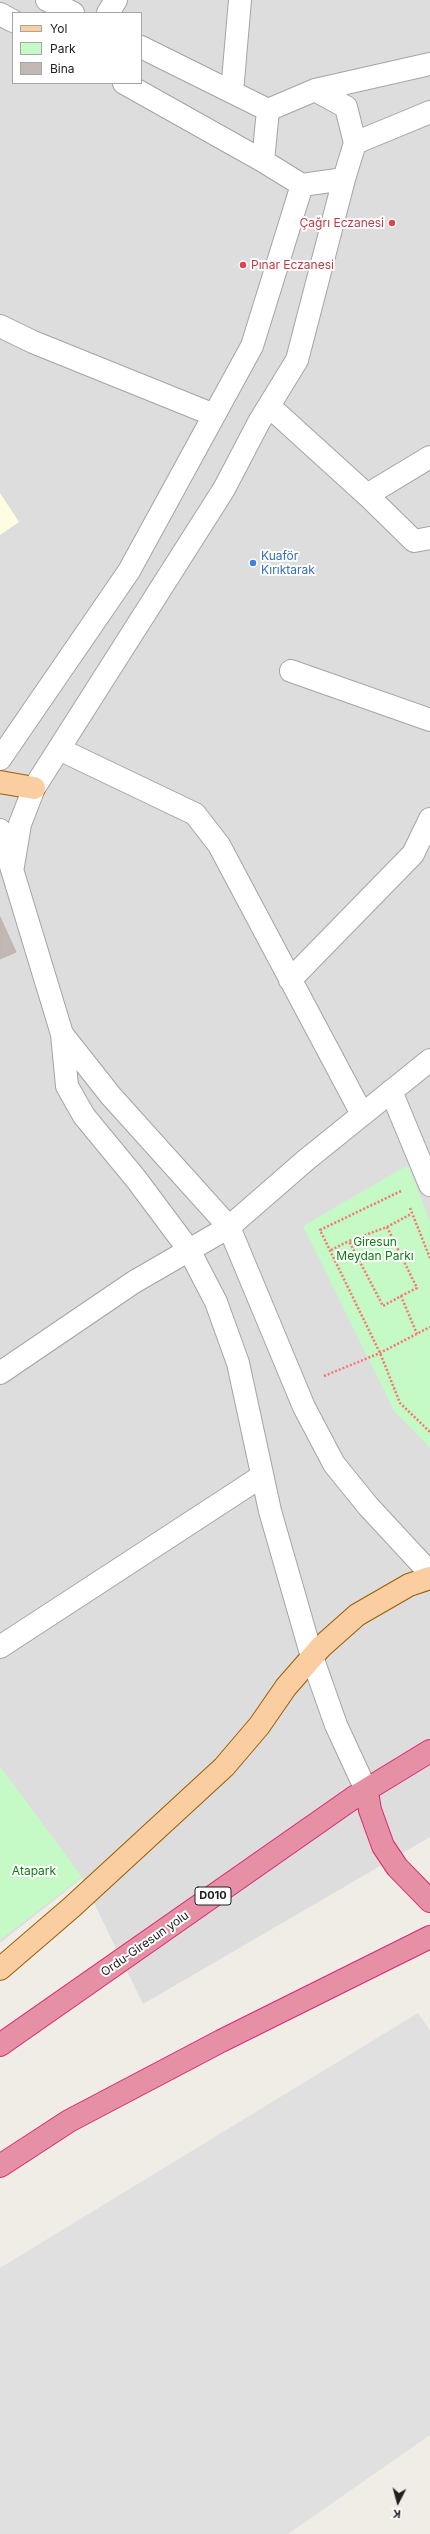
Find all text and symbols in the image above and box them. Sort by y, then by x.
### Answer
legend [12,12,142,84]
text: Yol [50,21,67,36]
text: Park [50,41,76,56]
text: Bina [50,61,75,76]
place label: Çağrı Eczanesi [300,216,384,230]
marker: Çağrı Eczanesi [387,218,397,228]
place label: Pınar Eczanesi [251,258,334,272]
marker: Pınar Eczanesi [238,260,248,270]
place label: Kuaför Kırıktarak [261,549,315,577]
marker: Kuaför Kırıktarak [248,558,258,568]
park label: Giresun Meydan Parkı [336,1235,414,1263]
park label: Atapark [12,1864,56,1878]
road number: D010 [195,1887,231,1905]
street label: Ordu-Giresun yolu [98,1908,192,1980]
north arrow [378,2482,418,2522]
text: K [392,2507,401,2521]

